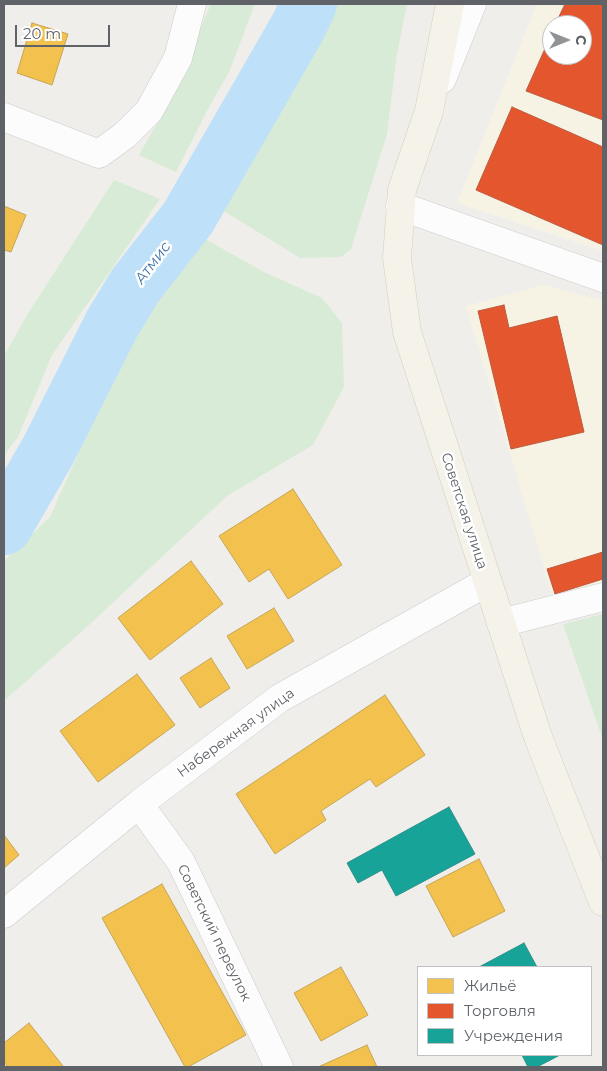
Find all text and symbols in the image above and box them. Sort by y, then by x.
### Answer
scale bar [18,15,112,47]
north arrow [542,15,592,65]
text: 20 m [23,24,61,43]
text: С [572,35,590,45]
water label: Атмис [131,238,175,288]
street label: Советская улица [437,451,491,571]
street label: Набережная улица [174,685,298,781]
street label: Советский переулок [174,862,254,1004]
legend [417,966,592,1056]
text: Жильё [464,976,517,995]
text: Торговля [464,1001,536,1020]
text: Учреждения [464,1026,563,1045]

